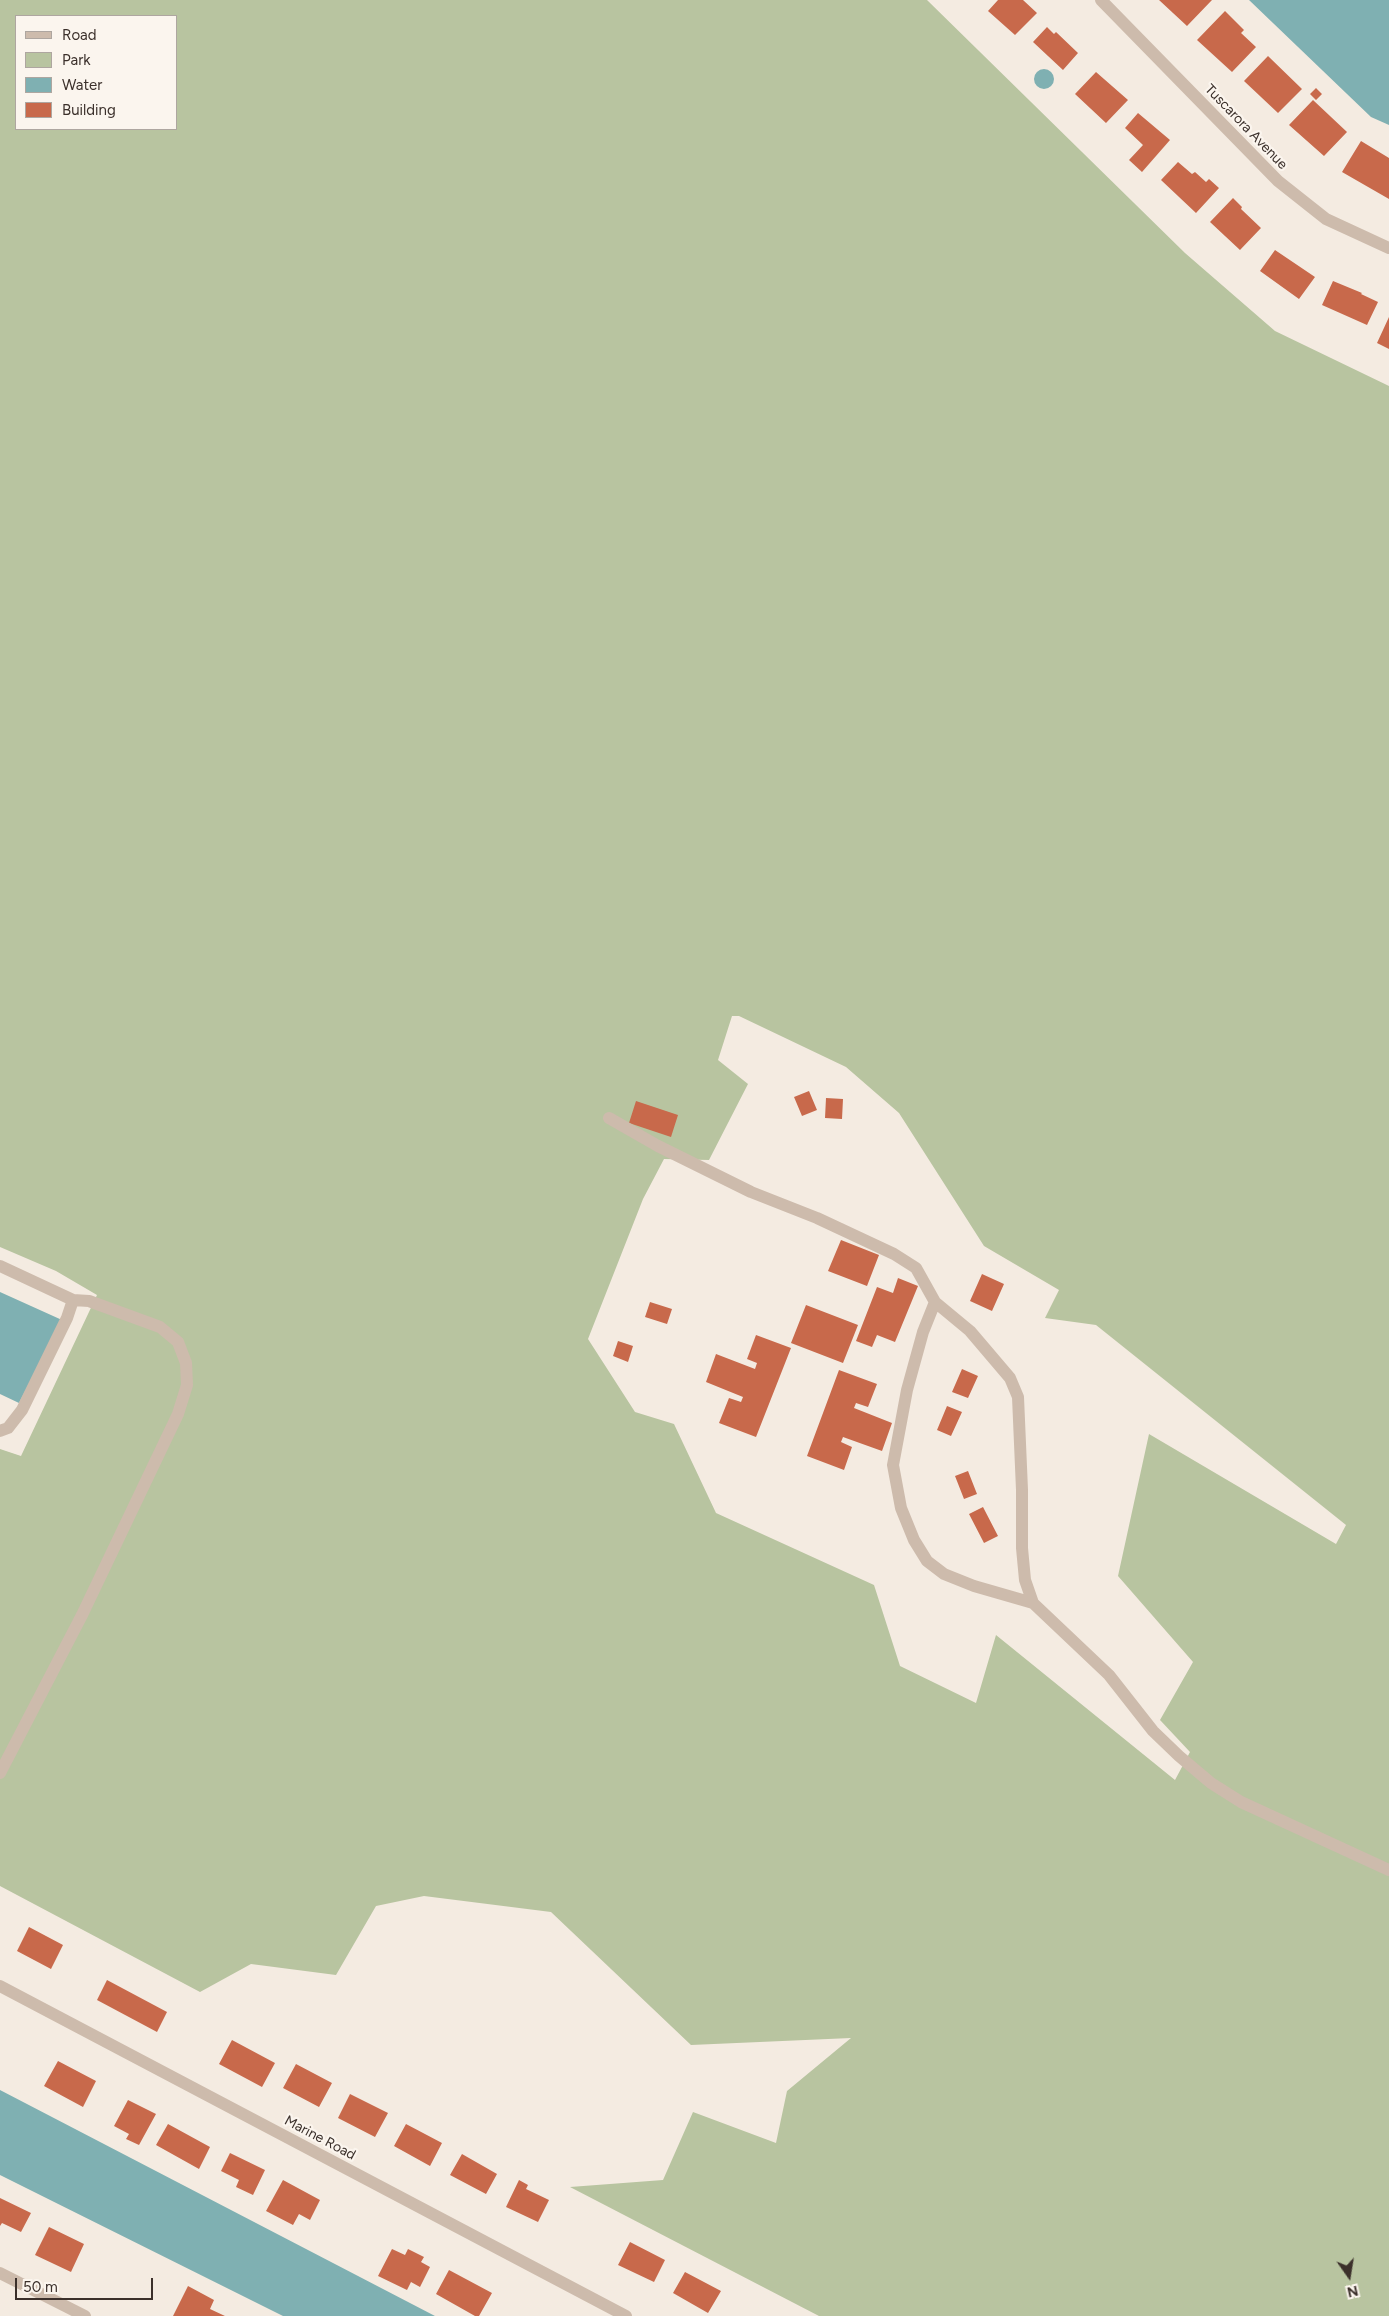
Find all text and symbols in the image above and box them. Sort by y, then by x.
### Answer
legend [15,15,178,130]
text: Road [62,26,97,44]
text: Park [62,51,91,69]
text: Water [62,76,102,94]
street label: Tuscarora Avenue [1201,81,1291,173]
text: Building [62,101,116,119]
street label: Marine Road [282,2112,358,2164]
north arrow [1324,2251,1374,2301]
scale bar [18,2268,155,2300]
text: 50 m [23,2278,58,2296]
text: N [1345,2282,1360,2301]

